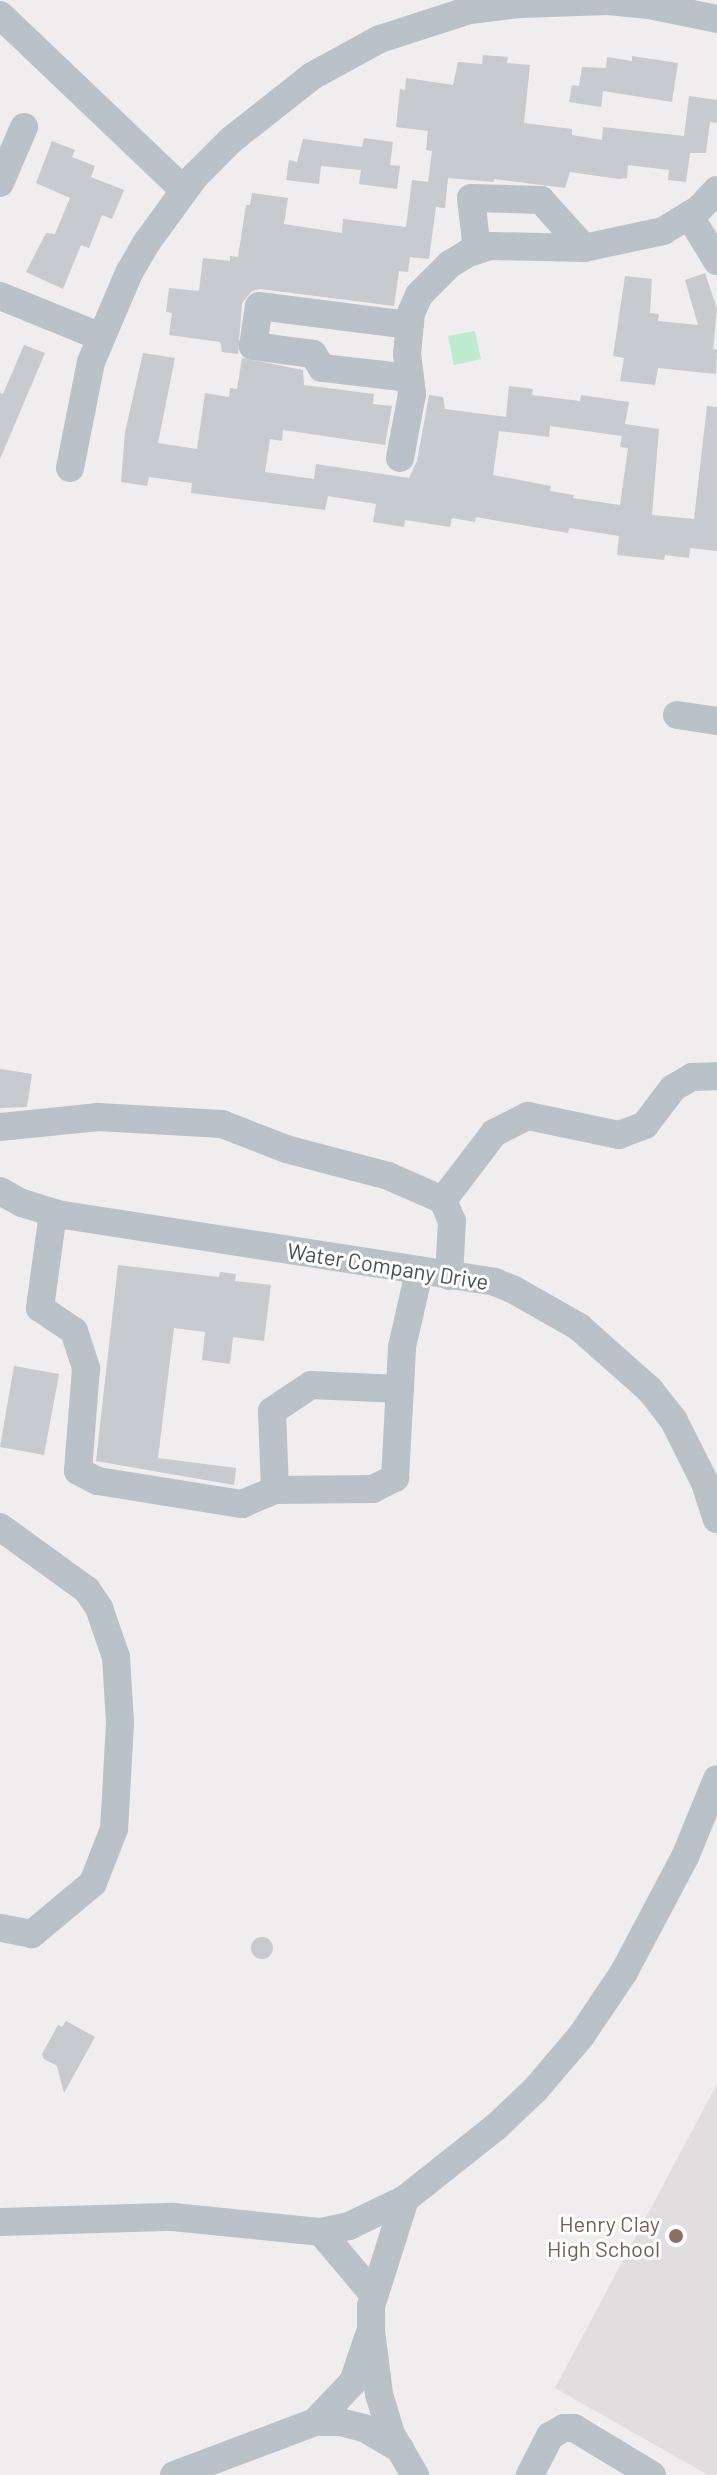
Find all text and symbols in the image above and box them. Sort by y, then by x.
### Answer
street label: Water Company Drive [286,1237,490,1295]
place label: Henry Clay High School [547,2210,660,2262]
marker: Henry Clay High School [667,2227,685,2245]

